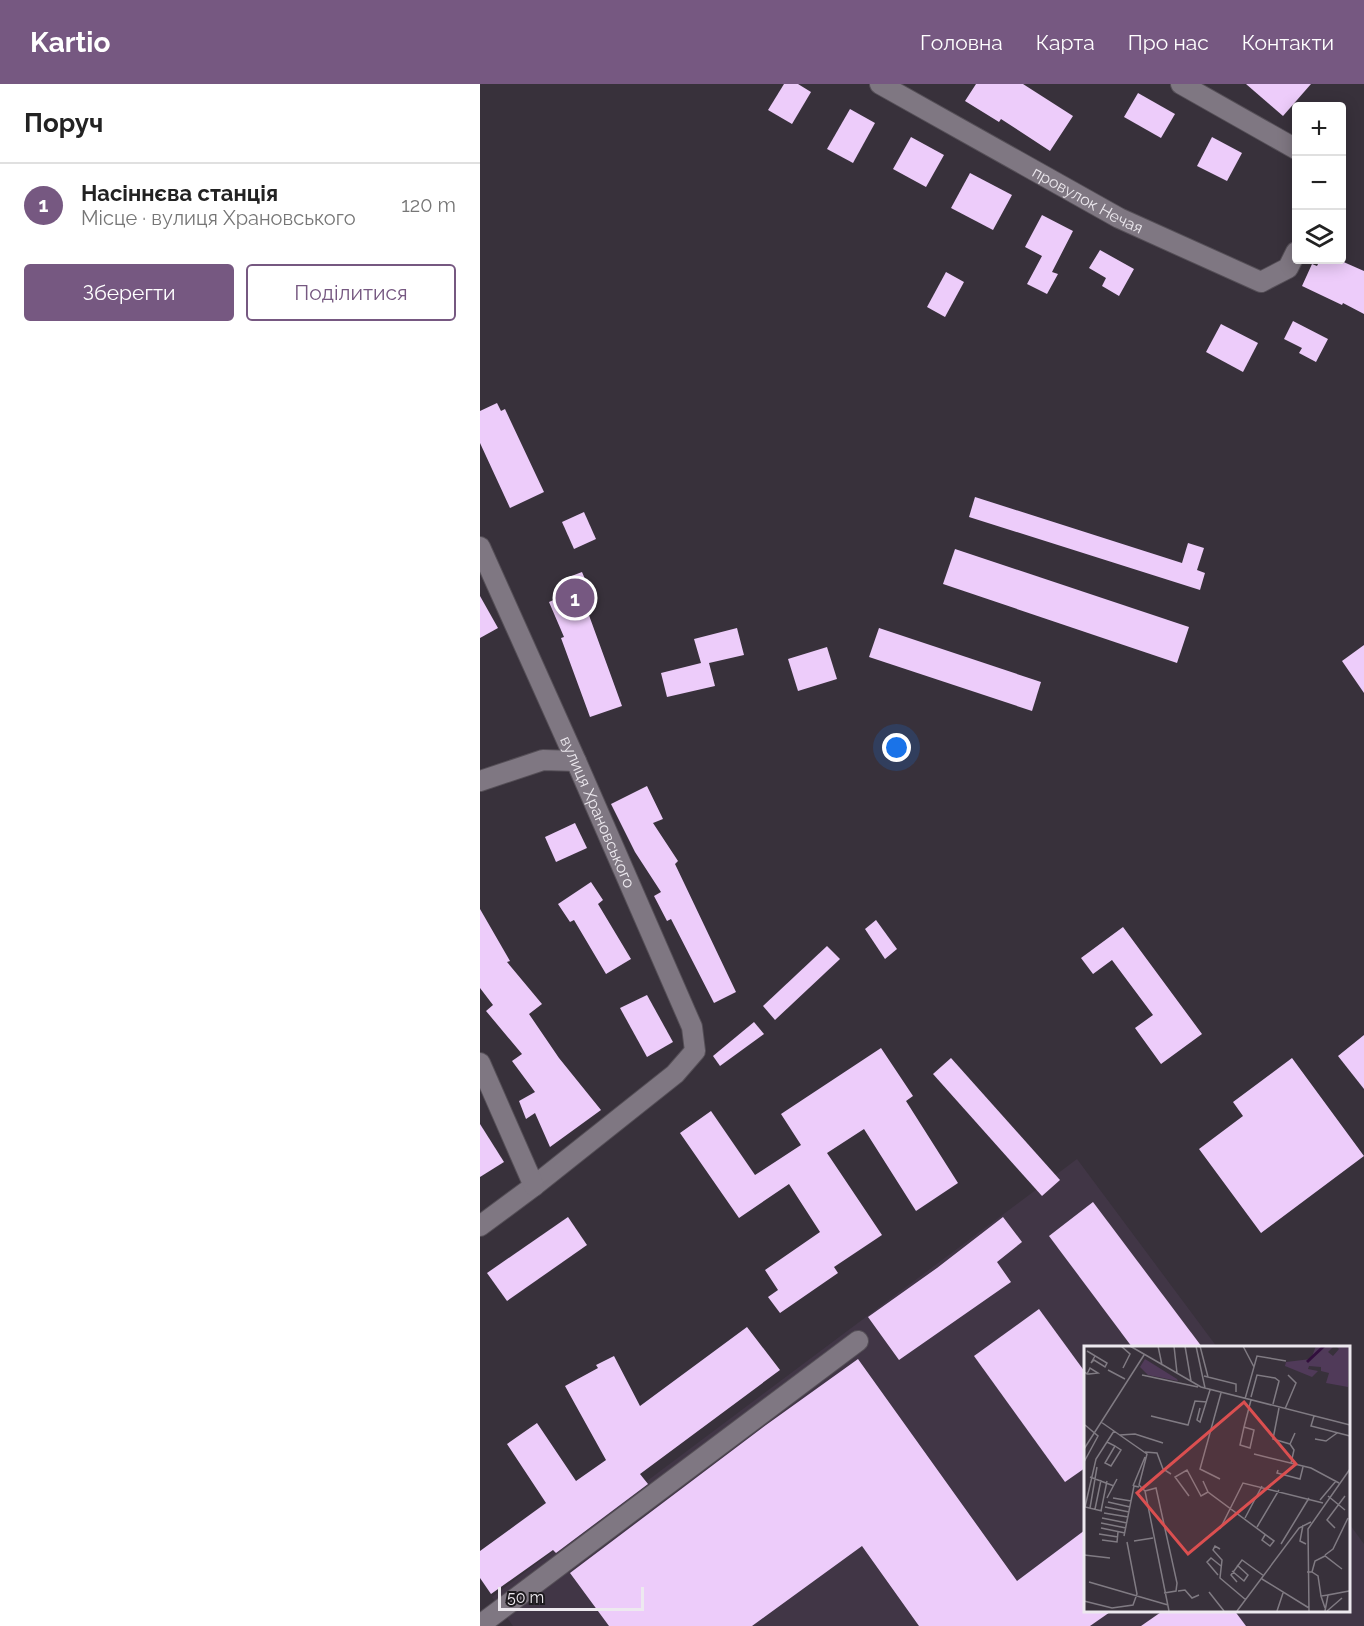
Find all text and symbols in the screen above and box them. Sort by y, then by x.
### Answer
text: Kartio [30,26,110,59]
text: Головна [920,30,1003,55]
text: Карта [1036,30,1095,55]
text: Про нас [1128,30,1209,55]
text: Контакти [1242,30,1334,55]
map controls [1292,102,1346,264]
button: + [1292,102,1346,156]
text: Поруч [24,108,103,138]
button: − [1292,156,1346,210]
street label: провулок Нечая [1029,162,1146,238]
text: Насіннєва станція [81,180,278,206]
text: 1 [39,193,48,217]
text: 120 m [401,193,456,217]
text: Місце · вулиця Храновського [81,206,356,230]
button: layers [1292,210,1346,264]
button: Зберегти [24,264,234,321]
button: Поділитися [246,264,456,321]
pin: 1 [556,576,595,620]
street label: вулиця Храновського [556,733,639,891]
your location [882,733,911,762]
inset map [1084,1346,1349,1611]
scale bar [498,1584,644,1612]
text: 50 m [507,1588,544,1607]

